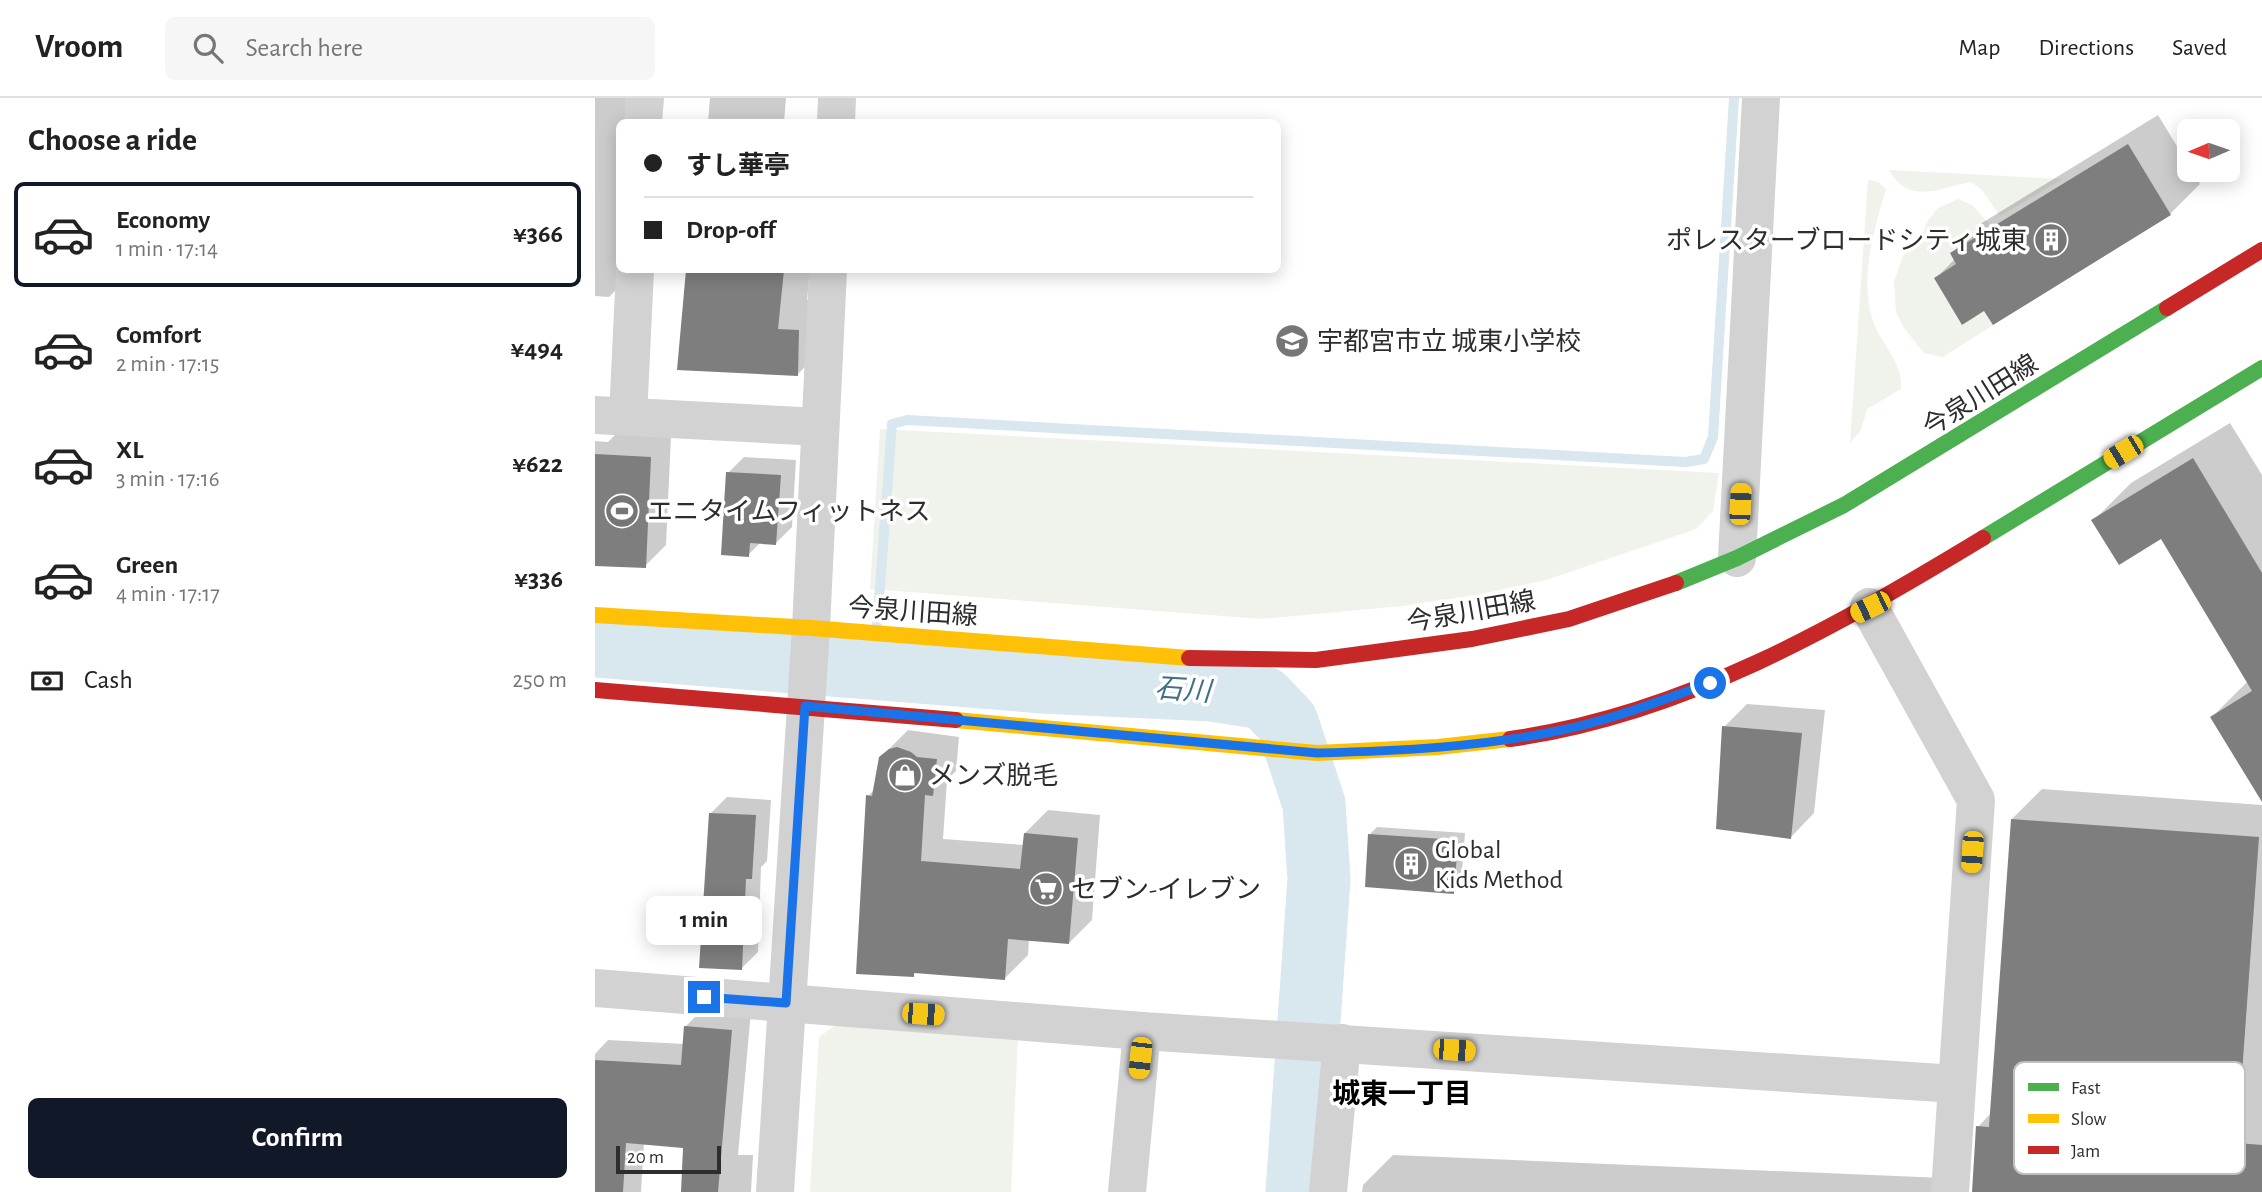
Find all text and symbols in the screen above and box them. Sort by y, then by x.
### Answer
search box [165,17,655,80]
icon: search [189,29,227,67]
text: Vroom [35,31,123,64]
text: Search here [245,35,363,61]
text: Map [1958,36,2000,60]
text: Directions [2038,36,2134,60]
text: Saved [2172,36,2227,60]
north arrow [2177,119,2240,182]
map controls [2177,119,2240,182]
text: Choose a ride [28,124,197,156]
text: すし華亭 [686,153,790,179]
icon: car [32,203,95,266]
text: Economy [116,207,210,233]
text: Drop-off [686,217,775,243]
text: ¥366 [513,221,563,247]
building icon: ポレスターブロードシティ城東 [2032,221,2070,259]
place label: ポレスターブロードシティ城東 [1666,226,2027,254]
text: 1 min · 17:14 [116,238,218,261]
icon: car [32,318,95,381]
text: Comfort [116,322,201,348]
school or university icon: 宇都宮市立 城東小学校 [1273,322,1311,360]
place label: 宇都宮市立 城東小学校 [1317,327,1581,355]
text: ¥494 [511,336,563,362]
street label: 今泉川田線 [1917,349,2043,441]
text: 2 min · 17:15 [116,353,219,376]
car [2100,432,2147,472]
icon: car [32,433,95,496]
text: XL [116,437,143,463]
text: ¥622 [512,451,563,477]
text: 3 min · 17:16 [116,468,219,491]
car [1729,482,1752,526]
sports icon: エニタイムフィットネス [603,492,641,530]
place label: エニタイムフィットネス [647,498,930,525]
icon: car [32,548,95,611]
text: Green [116,552,178,578]
text: ¥336 [514,566,563,592]
text: 4 min · 17:17 [116,583,220,606]
street label: 今泉川田線 [1405,586,1537,636]
car [1847,588,1894,626]
street label: 今泉川田線 [847,592,979,630]
icon: cash [28,662,66,700]
text: Cash [84,667,133,693]
route start [1694,667,1726,699]
text: 250 m [513,669,567,692]
water label: 石川 [1154,674,1215,707]
shop icon: メンズ脱毛 [886,756,924,794]
place label: メンズ脱毛 [929,761,1058,789]
car [1961,830,1984,874]
place label: Global Kids Method [1435,837,1563,893]
building icon: Global Kids Method [1392,845,1430,883]
supermarket icon: セブン-イレブン [1027,870,1065,908]
place label: セブン-イレブン [1071,875,1261,903]
callout: 1 min [646,895,762,944]
text: 1 min [680,909,728,932]
route end [688,981,720,1013]
car [902,1002,945,1026]
car [1128,1036,1153,1080]
car [1433,1038,1476,1062]
legend [2014,1062,2245,1174]
district label: 城東一丁目 [1332,1079,1472,1109]
text: Fast [2071,1079,2101,1098]
button: Confirm [28,1098,567,1178]
text: Slow [2071,1110,2107,1129]
text: Jam [2071,1142,2100,1161]
scale bar [616,1143,721,1175]
text: 20 m [627,1148,664,1167]

